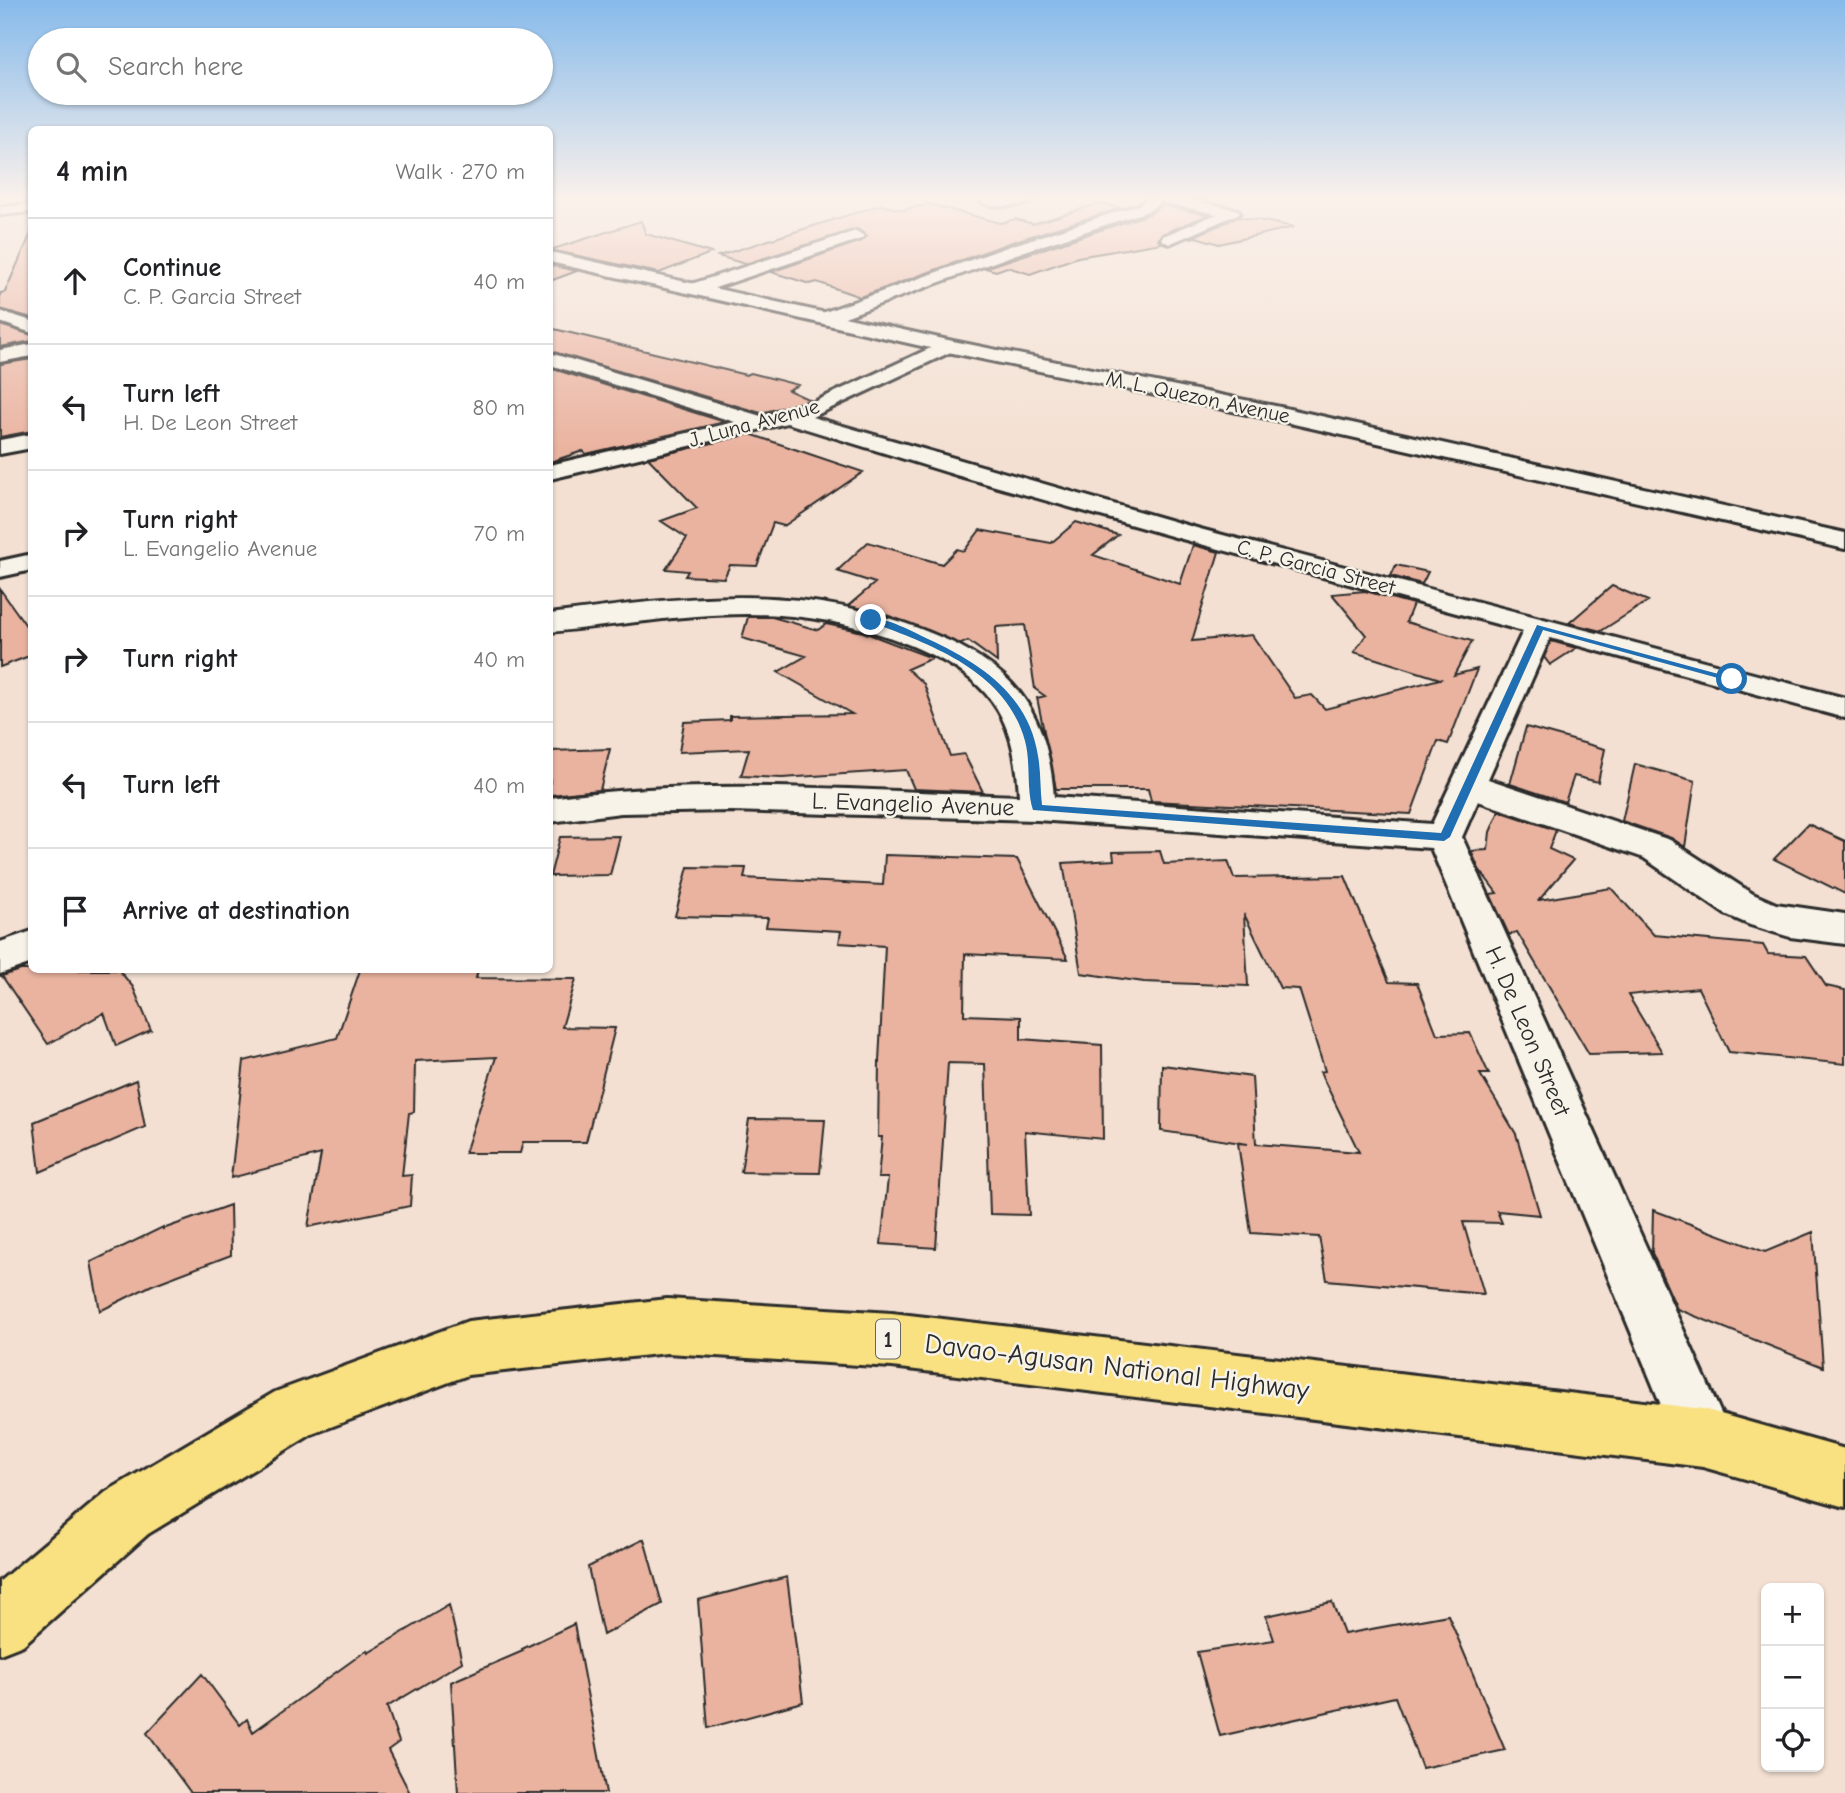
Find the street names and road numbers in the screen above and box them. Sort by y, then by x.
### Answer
street label: M. L. Quezon Avenue [1104,366,1292,428]
street label: J. Luna Avenue [686,394,822,452]
street label: C. P. Garcia Street [1234,534,1399,600]
street label: L. Evangelio Avenue [811,786,1015,822]
street label: H. De Leon Street [1480,942,1577,1121]
road number: 1 [876,1320,900,1358]
street label: Davao-Agusan National Highway [923,1328,1312,1407]

